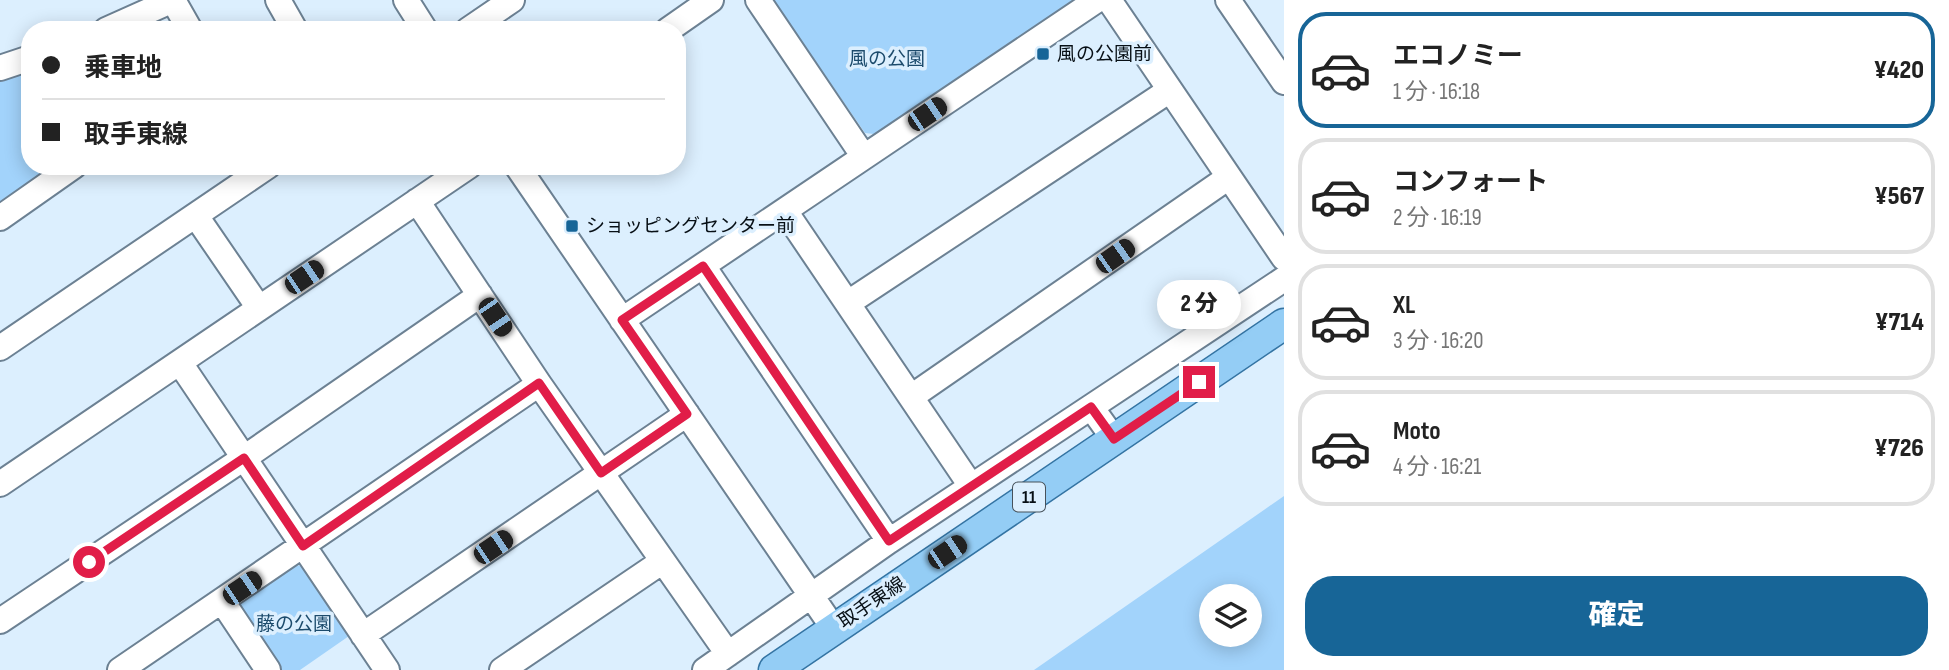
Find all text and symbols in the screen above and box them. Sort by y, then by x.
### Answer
icon: car [1309,39,1372,102]
text: エコノミー [1393,41,1523,72]
place label: 風の公園前 [1057,43,1152,66]
marker: 風の公園前 [1035,46,1051,62]
park label: 風の公園 [849,48,925,71]
text: 乗車地 [84,53,162,84]
text: ¥420 [1874,55,1924,86]
text: 1 分 · 16:18 [1393,78,1480,106]
car [904,94,951,134]
text: 取手東線 [84,120,188,151]
icon: car [1309,165,1372,228]
text: コンフォート [1393,167,1548,198]
text: ¥567 [1874,181,1924,212]
text: 2 分 · 16:19 [1393,204,1482,232]
place label: ショッピングセンター前 [586,215,795,238]
marker: ショッピングセンター前 [564,218,580,234]
car [1092,235,1139,277]
car [281,257,328,297]
callout: 2 分 [1157,280,1241,330]
text: 2 分 [1181,290,1217,318]
text: XL [1393,290,1415,321]
icon: car [1309,291,1372,354]
car [475,294,516,340]
text: ¥714 [1875,307,1924,338]
text: 3 分 · 16:20 [1393,327,1483,355]
route end [1183,366,1215,398]
text: Moto [1393,416,1441,447]
icon: car [1309,417,1372,480]
text: ¥726 [1874,433,1924,464]
text: 4 分 · 16:21 [1393,453,1481,481]
road number: 11 [1013,482,1045,512]
car [470,527,517,567]
car [924,532,971,572]
route start [73,546,105,578]
car [219,568,266,608]
street label: 取手東線 [834,572,910,634]
button: 確定 [1305,576,1928,656]
map controls [1199,584,1262,647]
button: layers [1199,584,1262,647]
park label: 藤の公園 [256,613,332,636]

